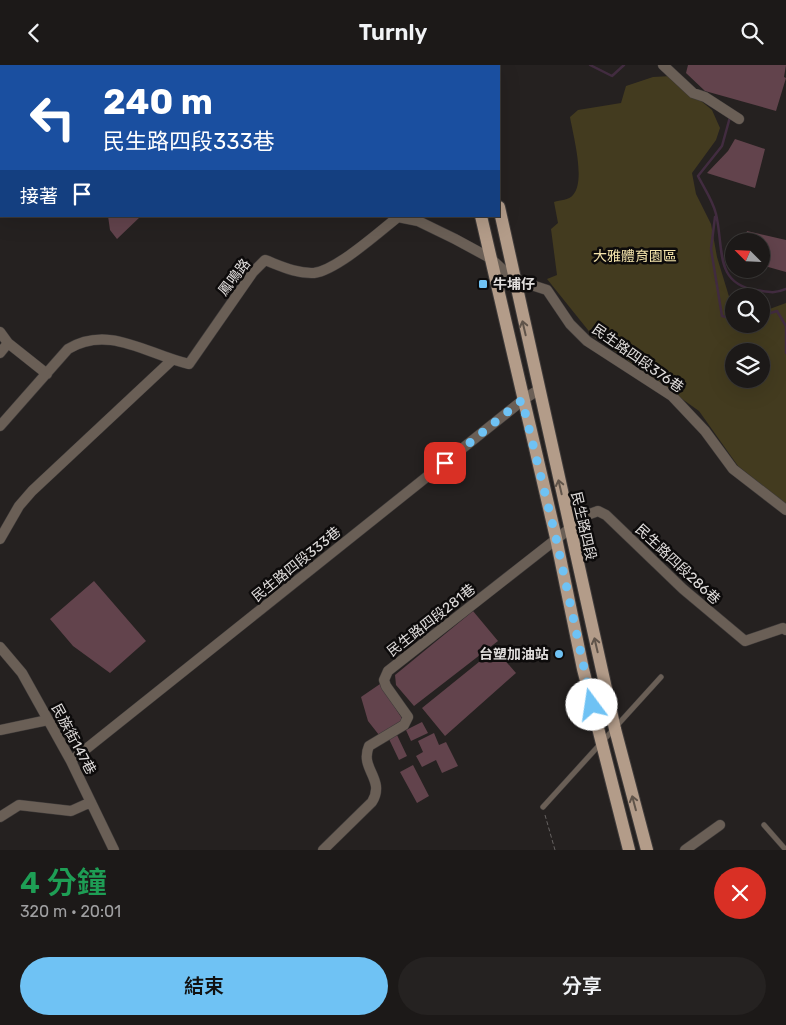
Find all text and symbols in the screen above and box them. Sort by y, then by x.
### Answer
icon: back [20,19,48,47]
text: Turnly [359,19,427,46]
icon: search [738,19,766,47]
text: 240 m [103,81,213,123]
icon: left [20,85,85,150]
text: 民生路四段333巷 [103,128,275,155]
icon: arrive [68,180,96,208]
text: 接著 [20,185,58,208]
north arrow [725,233,770,277]
map controls [725,233,770,388]
park label: 大雅體育園區 [593,248,677,265]
street label: 鳳鳴路 [215,256,254,299]
place label: 牛埔仔 [493,276,535,293]
marker: 牛埔仔 [477,278,489,290]
button: search [725,288,770,333]
one-way arrow [519,321,528,337]
street label: 民生路四段376巷 [589,321,687,396]
button: layers [725,343,770,388]
pin [424,442,466,484]
icon: arrive [431,449,459,477]
one-way arrow [555,479,564,495]
street label: 民生路四段 [567,490,600,562]
street label: 民生路四段286巷 [632,521,724,608]
street label: 民生路四段333巷 [249,523,344,605]
street label: 民生路四段281巷 [384,581,479,660]
one-way arrow [591,638,600,654]
place label: 台塑加油站 [479,646,549,663]
marker: 台塑加油站 [553,648,565,660]
position arrow [565,678,617,730]
street label: 民族街147巷 [48,701,99,777]
one-way arrow [629,795,639,811]
text: 4 分鐘 [20,865,107,901]
button: close [714,867,766,919]
text: 320 m · 20:01 [20,902,121,921]
button: 結束 [20,957,388,1015]
button: 分享 [398,957,766,1015]

